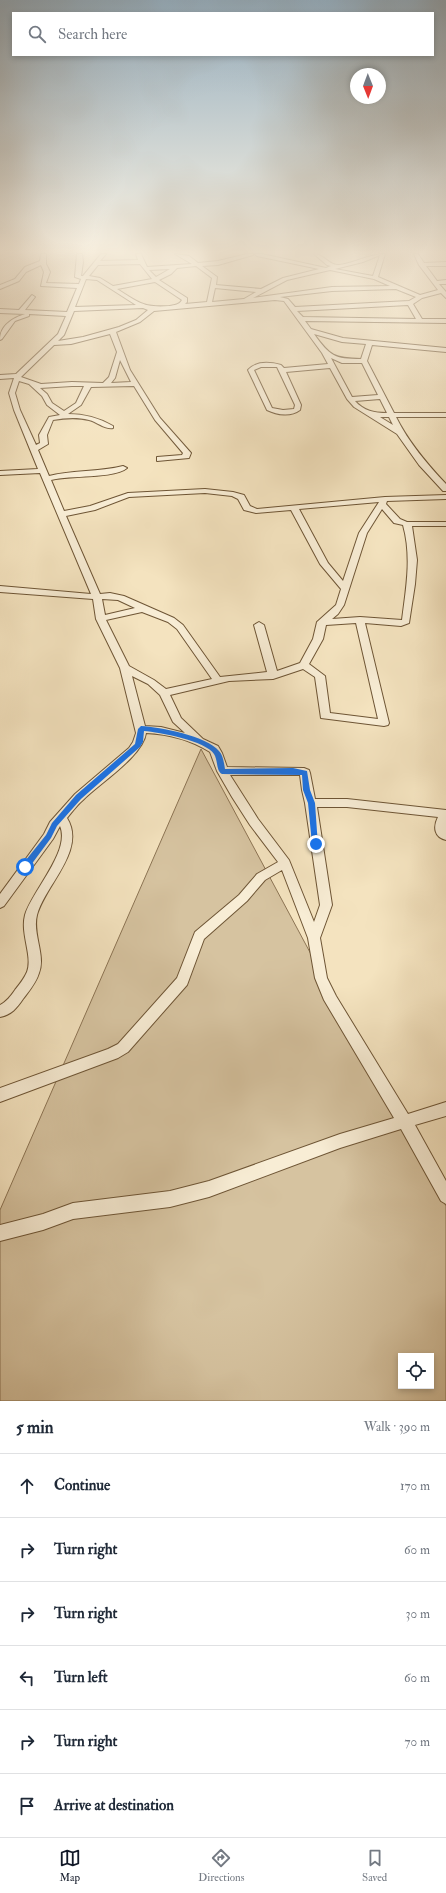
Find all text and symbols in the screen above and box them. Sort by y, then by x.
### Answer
search box [12,12,434,56]
icon: search [26,23,48,45]
text: Search here [58,25,127,44]
north arrow [350,68,386,104]
route end [307,835,325,853]
route start [16,858,34,876]
map controls [398,1353,434,1389]
button: locate [398,1353,434,1389]
text: 5 min [16,1417,54,1438]
text: Walk · 390 m [364,1419,430,1435]
icon: ahead [16,1475,38,1497]
text: Continue [54,1476,110,1495]
text: 170 m [400,1478,430,1494]
icon: right [16,1539,38,1561]
text: Turn right [54,1540,117,1559]
text: 60 m [404,1542,430,1558]
icon: right [16,1603,38,1625]
text: Turn right [54,1604,117,1623]
text: 30 m [406,1606,430,1622]
icon: left [16,1667,38,1689]
text: Turn left [54,1668,108,1687]
text: 60 m [404,1670,430,1686]
icon: right [16,1731,38,1753]
text: Turn right [54,1732,117,1751]
text: 70 m [405,1734,430,1750]
icon: arrive [16,1795,38,1817]
text: Arrive at destination [54,1796,174,1815]
tab: Map [59,1847,81,1884]
tab: Directions [198,1847,245,1884]
tab: Saved [362,1847,387,1884]

